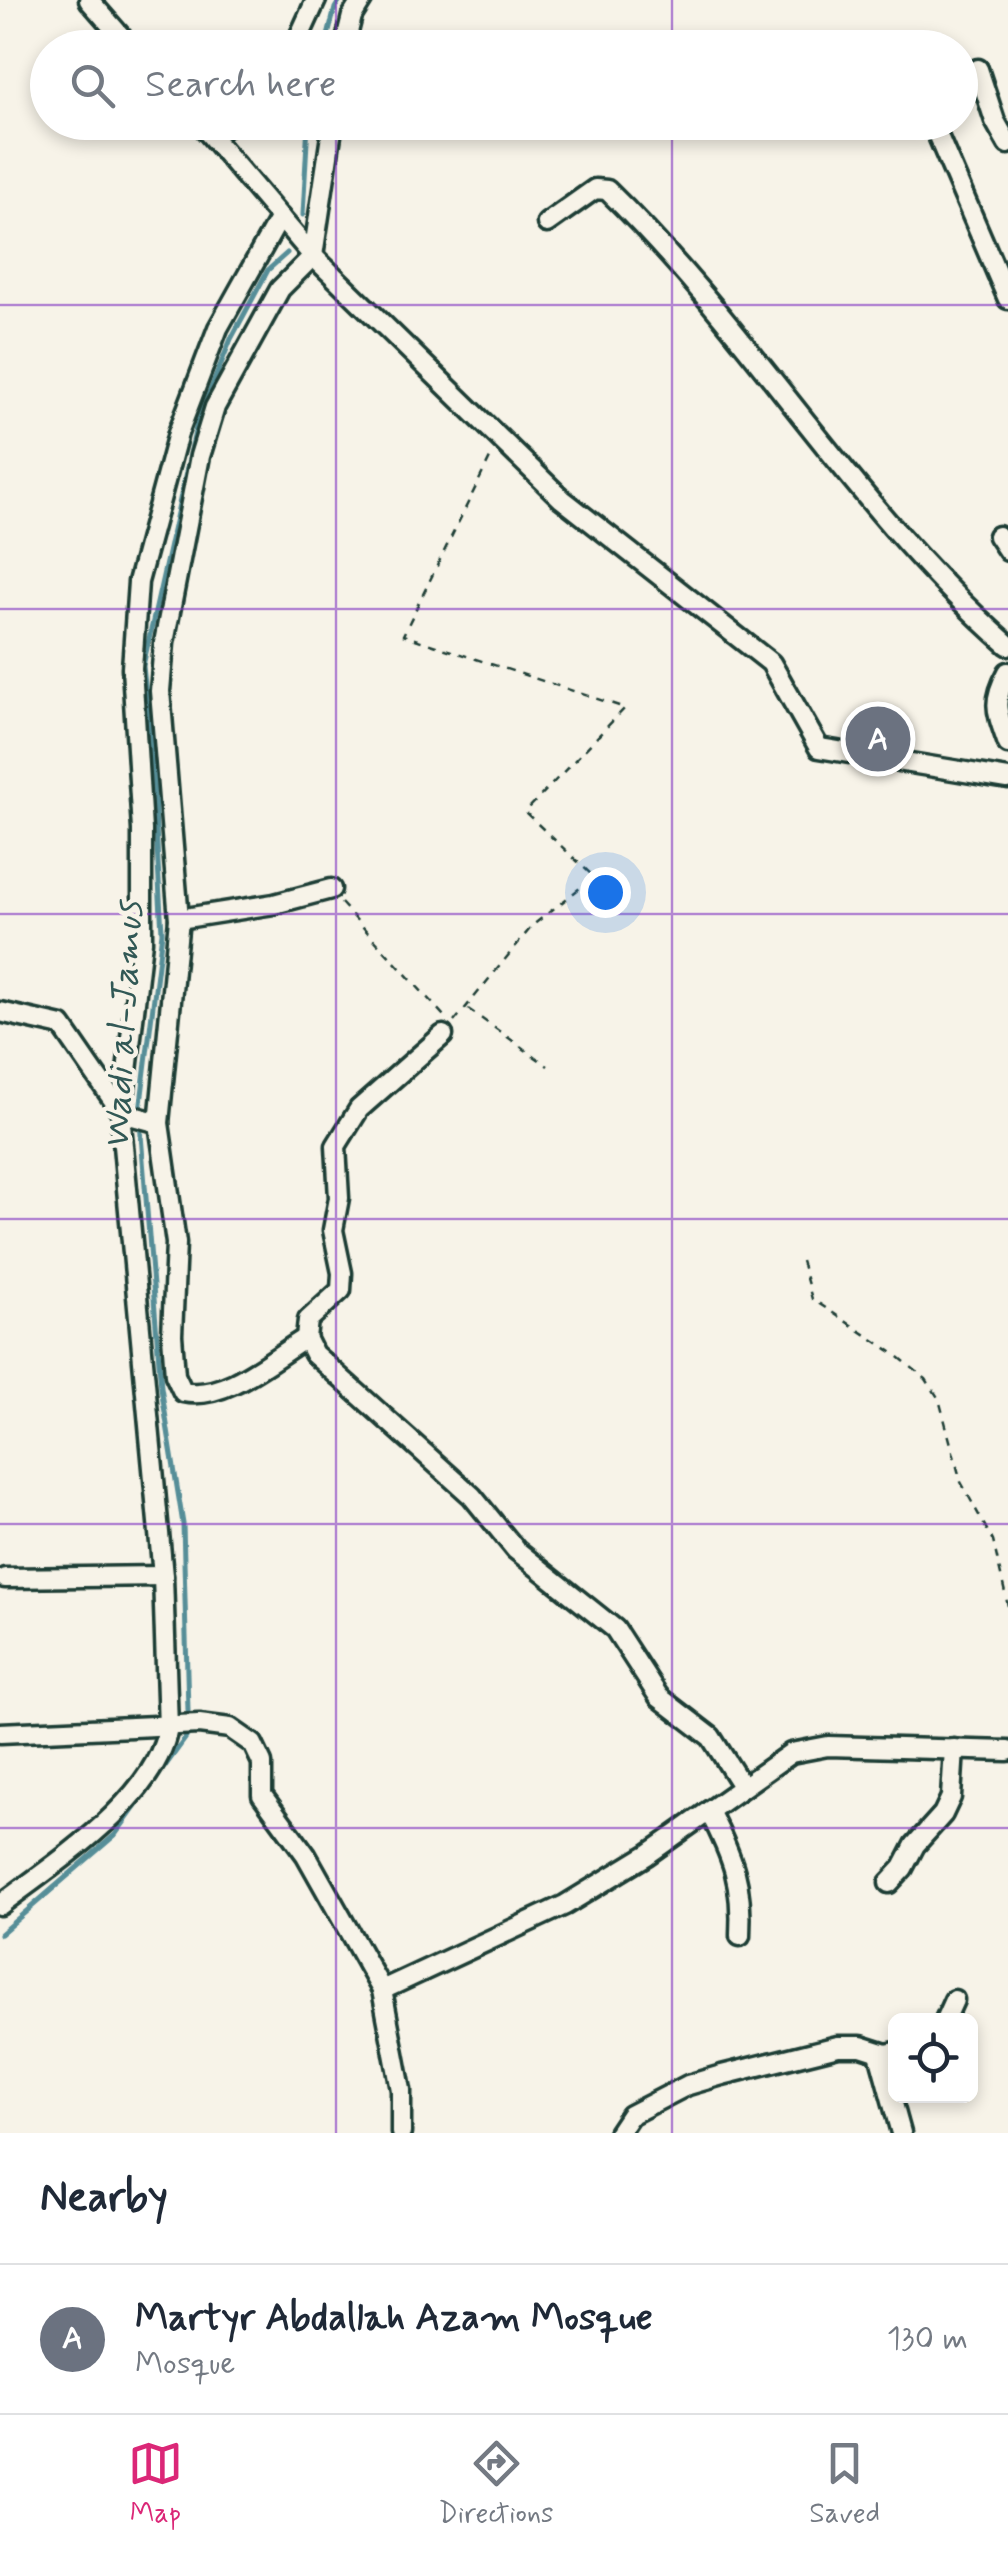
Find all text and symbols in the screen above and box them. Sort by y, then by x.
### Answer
search box [30,30,978,140]
icon: search [65,58,120,113]
text: Search here [145,61,336,110]
pin: A [846,702,910,776]
your location [580,867,631,918]
water label: Wadi al-Jamus [93,898,155,1151]
map controls [888,2013,978,2103]
button: locate [888,2013,978,2103]
text: Nearby [40,2171,168,2226]
text: Martyr Abdallah Azam Mosque [135,2294,653,2343]
text: A [62,2318,83,2360]
text: 130 m [887,2318,968,2360]
text: Mosque [135,2343,235,2385]
tab: Map [128,2436,183,2533]
tab: Directions [439,2436,554,2533]
tab: Saved [809,2436,880,2533]

